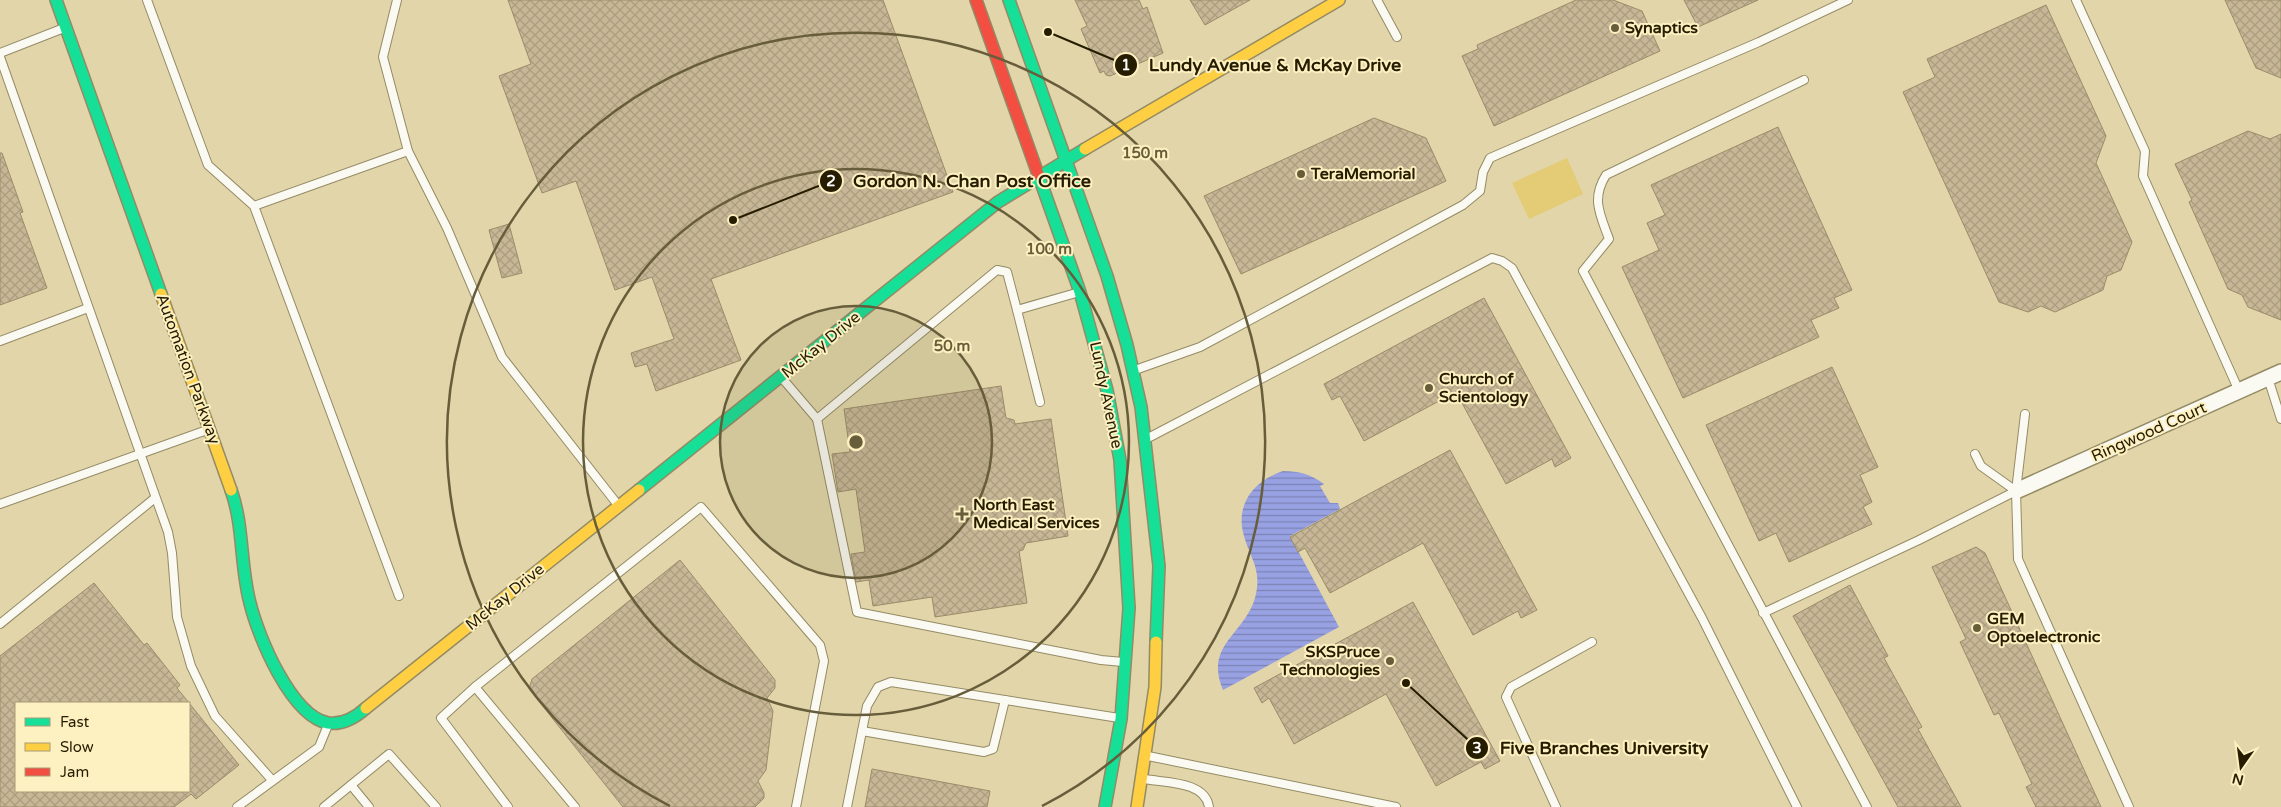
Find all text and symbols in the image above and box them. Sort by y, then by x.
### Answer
place label: Synaptics [1625,18,1698,38]
marker: Synaptics [1609,22,1621,34]
callout: Lundy Avenue & McKay Drive [1114,48,1411,81]
text: Lundy Avenue & McKay Drive [1149,54,1401,76]
text: 1 [1121,56,1131,74]
text: 150 m [1122,144,1168,162]
callout: Gordon N. Chan Post Office [818,164,1101,197]
place label: TeraMemorial [1310,164,1415,184]
marker: TeraMemorial [1295,168,1307,180]
text: Gordon N. Chan Post Office [853,170,1091,192]
text: 2 [826,172,836,190]
text: 100 m [1026,240,1072,258]
street label: Automation Parkway [151,291,225,447]
street label: McKay Drive [778,307,864,383]
text: 50 m [934,337,970,355]
street label: Lundy Avenue [1085,340,1127,450]
place label: Church of Scientology [1439,369,1529,407]
marker: Church of Scientology [1423,382,1435,394]
street label: Ringwood Court [2088,398,2210,466]
centre of rings [847,433,865,451]
place label: North East Medical Services [973,495,1100,533]
marker: North East Medical Services [955,507,969,521]
street label: McKay Drive [462,559,548,635]
place label: GEM Optoelectronic [1987,609,2101,647]
marker: GEM Optoelectronic [1971,622,1983,634]
place label: SKSPruce Technologies [1279,642,1380,680]
marker: SKSPruce Technologies [1384,655,1396,667]
legend [15,702,190,792]
text: Fast [60,713,90,731]
callout: Five Branches University [1465,731,1718,764]
text: Five Branches University [1500,737,1709,759]
text: Slow [60,738,94,756]
text: 3 [1472,739,1482,757]
north arrow [2216,742,2266,792]
text: Jam [60,763,89,781]
text: N [2230,770,2245,789]

